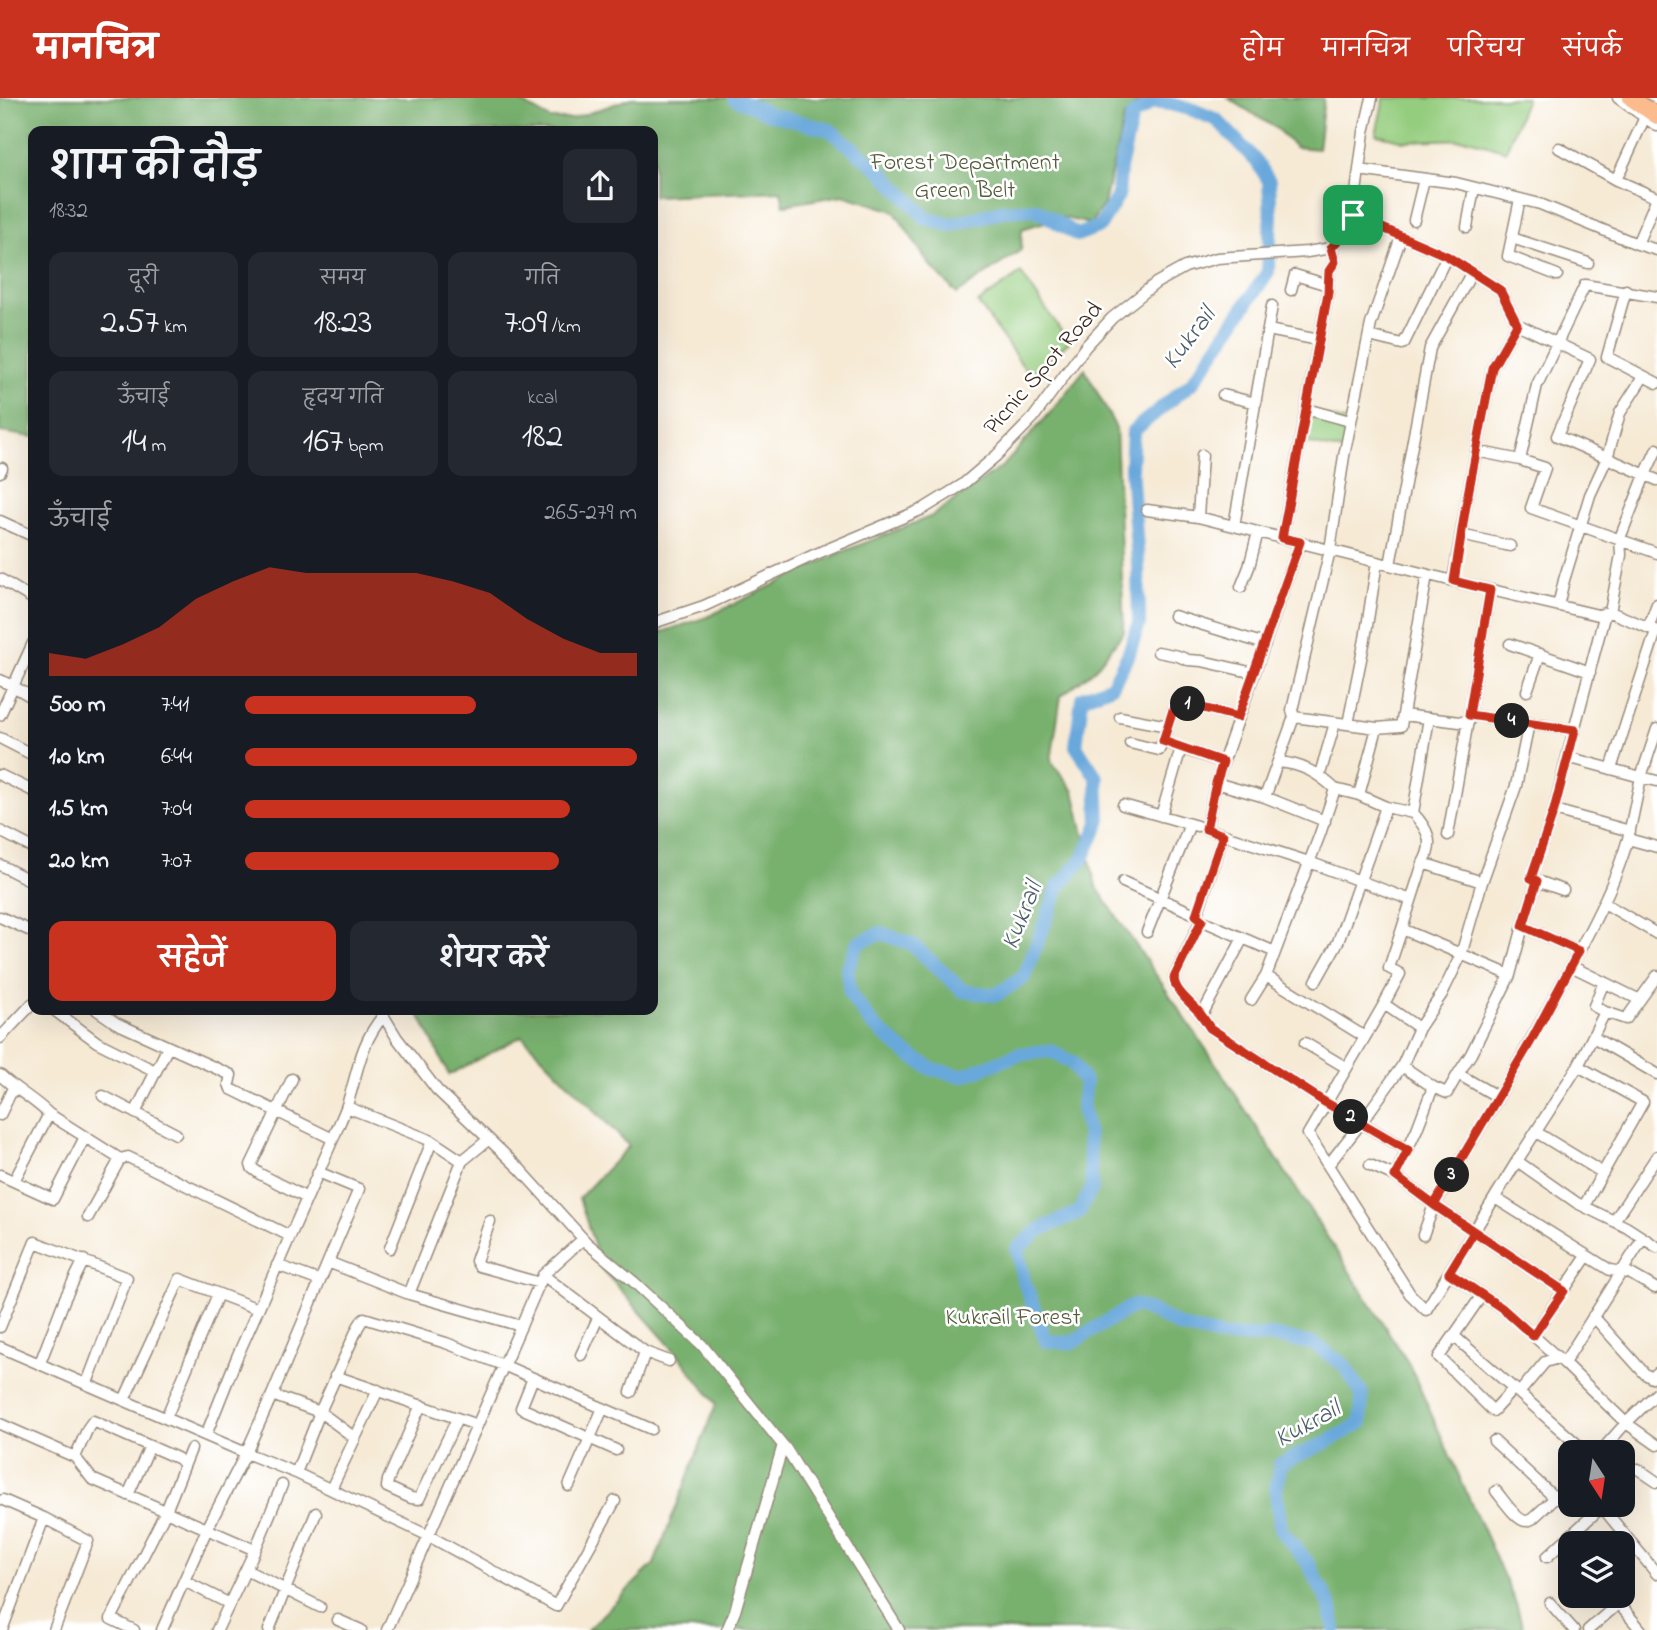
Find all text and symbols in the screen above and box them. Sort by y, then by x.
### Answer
text: मानचित्र [35,26,158,74]
text: होम [1241,33,1284,68]
text: मानचित्र [1322,33,1410,68]
text: परिचय [1448,33,1524,68]
text: संपर्क [1562,33,1622,68]
text: शाम की दौड़ [49,141,260,197]
park label: Forest Department Green Belt [869,146,1060,209]
button: share [563,149,637,223]
pin [1323,185,1383,245]
text: 18:32 [49,195,88,228]
icon: arrive [1334,196,1372,234]
text: दूरी [129,266,159,293]
text: समय [320,266,366,293]
text: गति [525,266,560,293]
street label: Picnic Spot Road [976,294,1112,444]
text: 2.57 [100,298,159,349]
text: 18:23 [313,298,373,349]
text: 7:09 [504,298,547,349]
water label: Kukrail [1154,298,1228,378]
text: km [159,314,187,341]
text: /km [547,314,581,341]
text: ऊँचाई [118,385,169,412]
text: हृदय गति [303,385,383,412]
text: kcal [527,385,557,412]
text: 182 [521,412,563,463]
text: 14 [121,417,147,468]
text: 167 [303,417,344,468]
text: m [147,433,166,460]
text: bpm [344,433,383,460]
text: 265–279 m [544,497,637,530]
text: ऊँचाई [49,504,111,537]
pin: 1 [1170,686,1206,722]
text: 500 m [49,689,106,722]
text: 7:41 [161,689,189,722]
text: 1 [1184,690,1191,717]
pin: 4 [1494,704,1530,738]
text: 4 [1508,707,1515,734]
text: 1.0 km [49,741,105,774]
text: 6:44 [161,741,192,774]
text: 1.5 km [49,793,108,826]
text: 7:04 [161,793,192,826]
text: 2.0 km [49,845,109,878]
text: 7:07 [161,845,192,878]
water label: Kukrail [992,874,1055,956]
button: सहेजें [49,921,336,1001]
button: शेयर करें [350,921,637,1001]
pin: 2 [1334,1100,1368,1134]
text: 2 [1346,1103,1355,1130]
pin: 3 [1434,1158,1470,1192]
text: 3 [1448,1161,1455,1188]
park label: Kukrail Forest [946,1301,1080,1336]
water label: Kukrail [1268,1390,1350,1459]
north arrow [1558,1440,1634,1517]
map controls [1558,1440,1635,1608]
button: layers [1558,1531,1635,1608]

